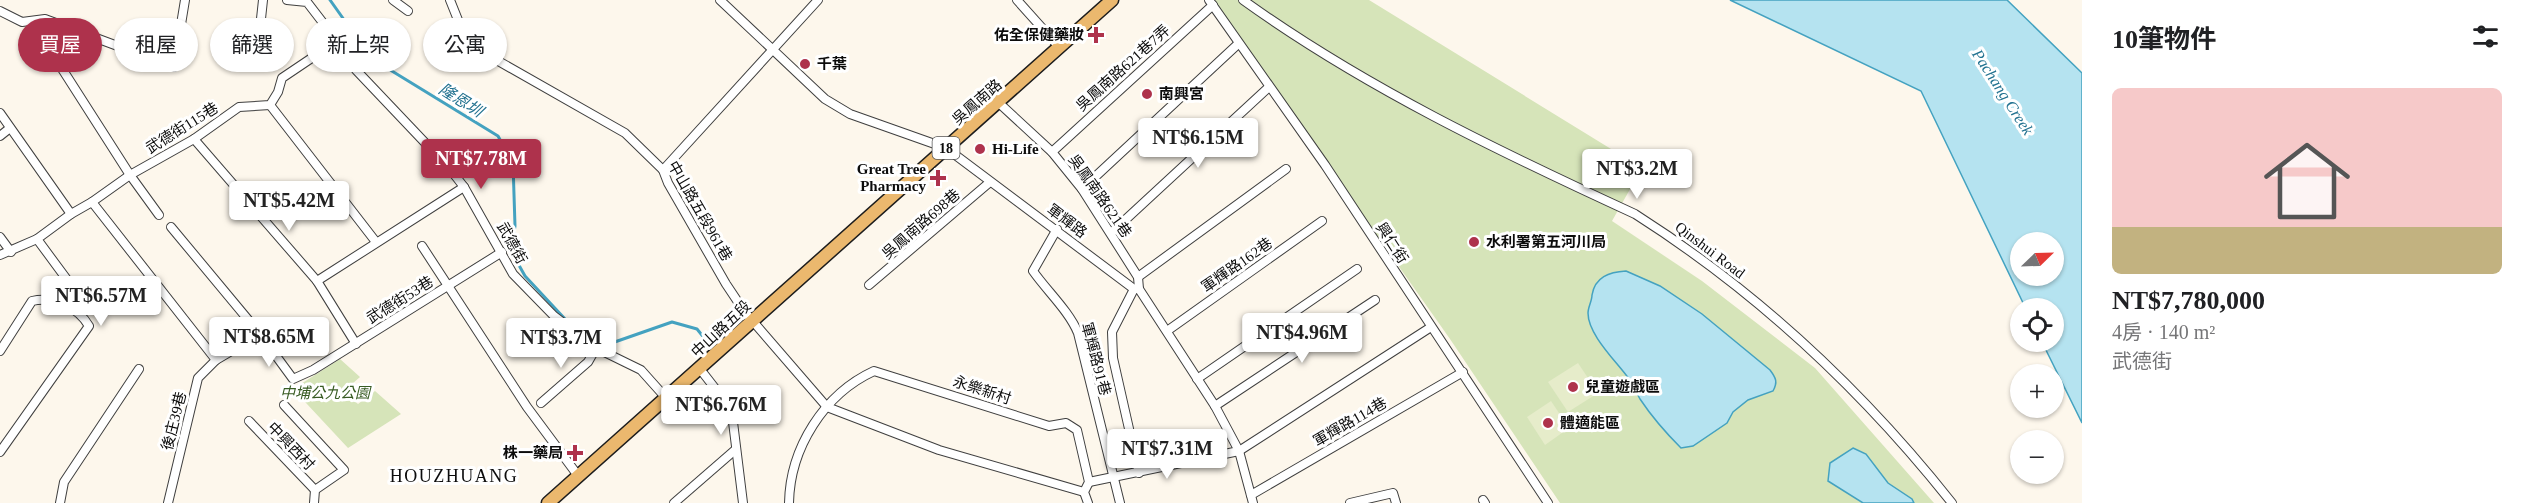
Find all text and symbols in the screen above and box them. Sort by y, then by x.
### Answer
chip: 買屋 [18,18,102,72]
chip: 租屋 [114,18,198,72]
chip: 篩選 [210,18,294,72]
chip: 新上架 [306,18,411,72]
chip: 公寓 [423,18,507,72]
icon: filters [2469,20,2502,53]
street label: 吳鳳南路621巷7弄 [1073,22,1173,114]
text: 10筆物件 [2112,25,2216,54]
place label: 佑全保健藥妝 [994,26,1084,43]
marker: 佑全保健藥妝 [1089,28,1103,42]
water label: Pachang Creek [1968,45,2037,139]
place label: 千葉 [817,56,847,72]
marker: 千葉 [798,57,812,71]
street label: 吳鳳南路 [949,76,1005,128]
water label: 隆恩圳 [436,80,488,121]
place label: 南興宮 [1159,86,1204,102]
marker: 南興宮 [1140,87,1154,101]
street label: 武德街115巷 [142,99,221,156]
pin: NT$6.15M [1136,118,1260,169]
text: NT$6.15M [1152,126,1244,148]
icon: home [2253,127,2361,235]
road number: 18 [932,137,960,159]
pin: NT$7.78M [419,139,543,190]
place label: Hi-Life [992,141,1039,157]
marker: Hi-Life [973,142,987,156]
text: NT$7.78M [435,147,527,169]
pin: NT$3.2M [1582,149,1692,200]
street label: 吳鳳南路621巷 [1065,151,1135,241]
text: NT$3.2M [1596,157,1678,179]
street label: 中山路五段961巷 [665,158,735,264]
place label: Great Tree Pharmacy [857,161,926,194]
marker: Great Tree Pharmacy [931,171,945,185]
pin: NT$5.42M [227,181,351,232]
street label: 吳鳳南路698巷 [879,186,963,262]
text: NT$5.42M [243,189,335,211]
street label: 軍輝路 [1044,201,1090,241]
street label: 武德街 [494,219,531,267]
street label: Qinshui Road [1672,219,1748,282]
street label: 興仁街 [1373,220,1411,266]
north arrow [2010,232,2064,286]
map controls [2010,232,2064,484]
place label: 水利署第五河川局 [1486,233,1606,250]
street label: 軍輝路162巷 [1199,235,1275,295]
marker: 水利署第五河川局 [1467,235,1481,249]
street label: 武德街53巷 [363,272,436,327]
pin: NT$6.57M [39,276,163,327]
text: NT$6.57M [55,284,147,306]
text: NT$7,780,000 [2112,286,2265,315]
street label: 中山路五段 [688,298,754,360]
button: locate [2010,298,2064,352]
pin: NT$4.96M [1240,313,1364,364]
pin: NT$8.65M [207,317,331,368]
pin: NT$3.7M [506,318,616,369]
street label: 軍輝路91巷 [1079,321,1113,397]
text: NT$4.96M [1256,321,1348,343]
text: 4房 · 140 m² [2112,321,2215,343]
text: NT$8.65M [223,325,315,347]
text: NT$3.7M [520,326,602,348]
text: 武德街 [2112,350,2172,372]
button: + [2010,364,2064,418]
street label: 永樂新村 [951,372,1013,407]
place label: 兒童遊戲區 [1585,378,1660,395]
marker: 兒童遊戲區 [1566,380,1580,394]
park label: 中埔公九公園 [280,385,372,401]
pin: NT$6.76M [659,385,783,436]
street label: 後庄39巷 [159,390,189,452]
text: NT$6.76M [675,393,767,415]
street label: 軍輝路114巷 [1311,395,1389,449]
place label: 體適能區 [1560,414,1620,431]
marker: 體適能區 [1541,416,1555,430]
street label: 中興西村 [264,418,318,473]
pin: NT$7.31M [1105,429,1229,480]
button: − [2010,430,2064,484]
text: NT$7.31M [1121,437,1213,459]
place label: 株一藥局 [503,445,563,461]
marker: 株一藥局 [568,446,582,460]
district label: HOUZHUANG [390,466,518,486]

